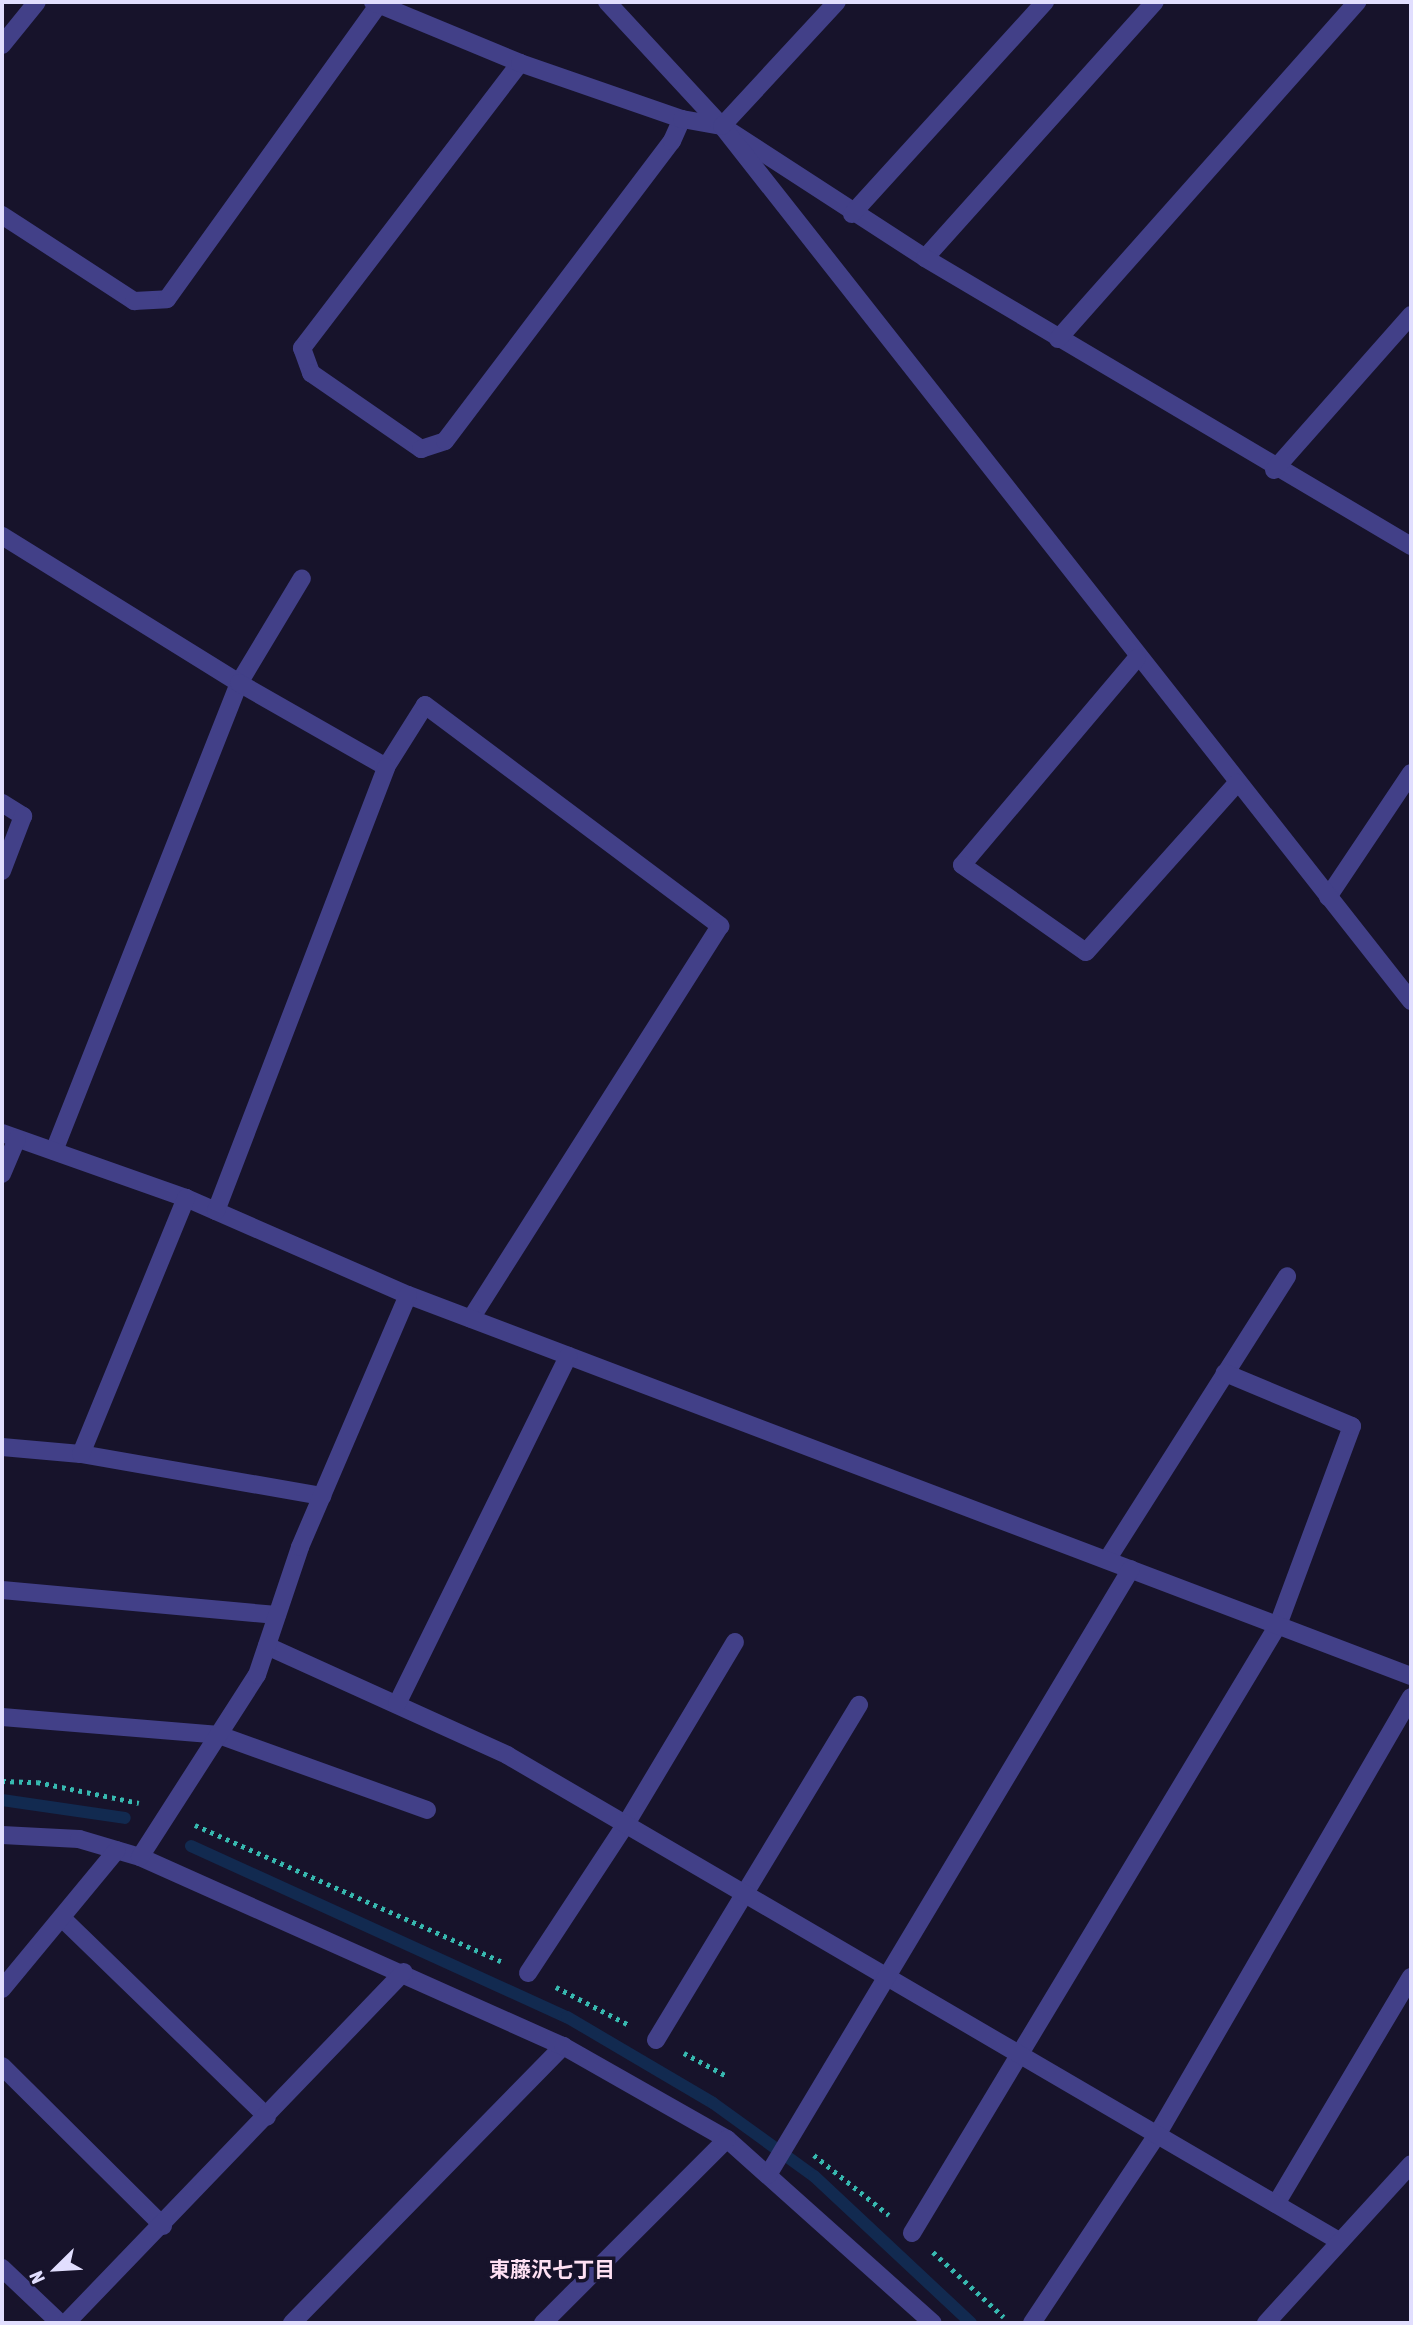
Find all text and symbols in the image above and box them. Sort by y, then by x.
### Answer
north arrow [21,2234,91,2304]
district label: 東藤沢七丁目 [489,2256,615,2282]
text: N [24,2268,49,2287]

